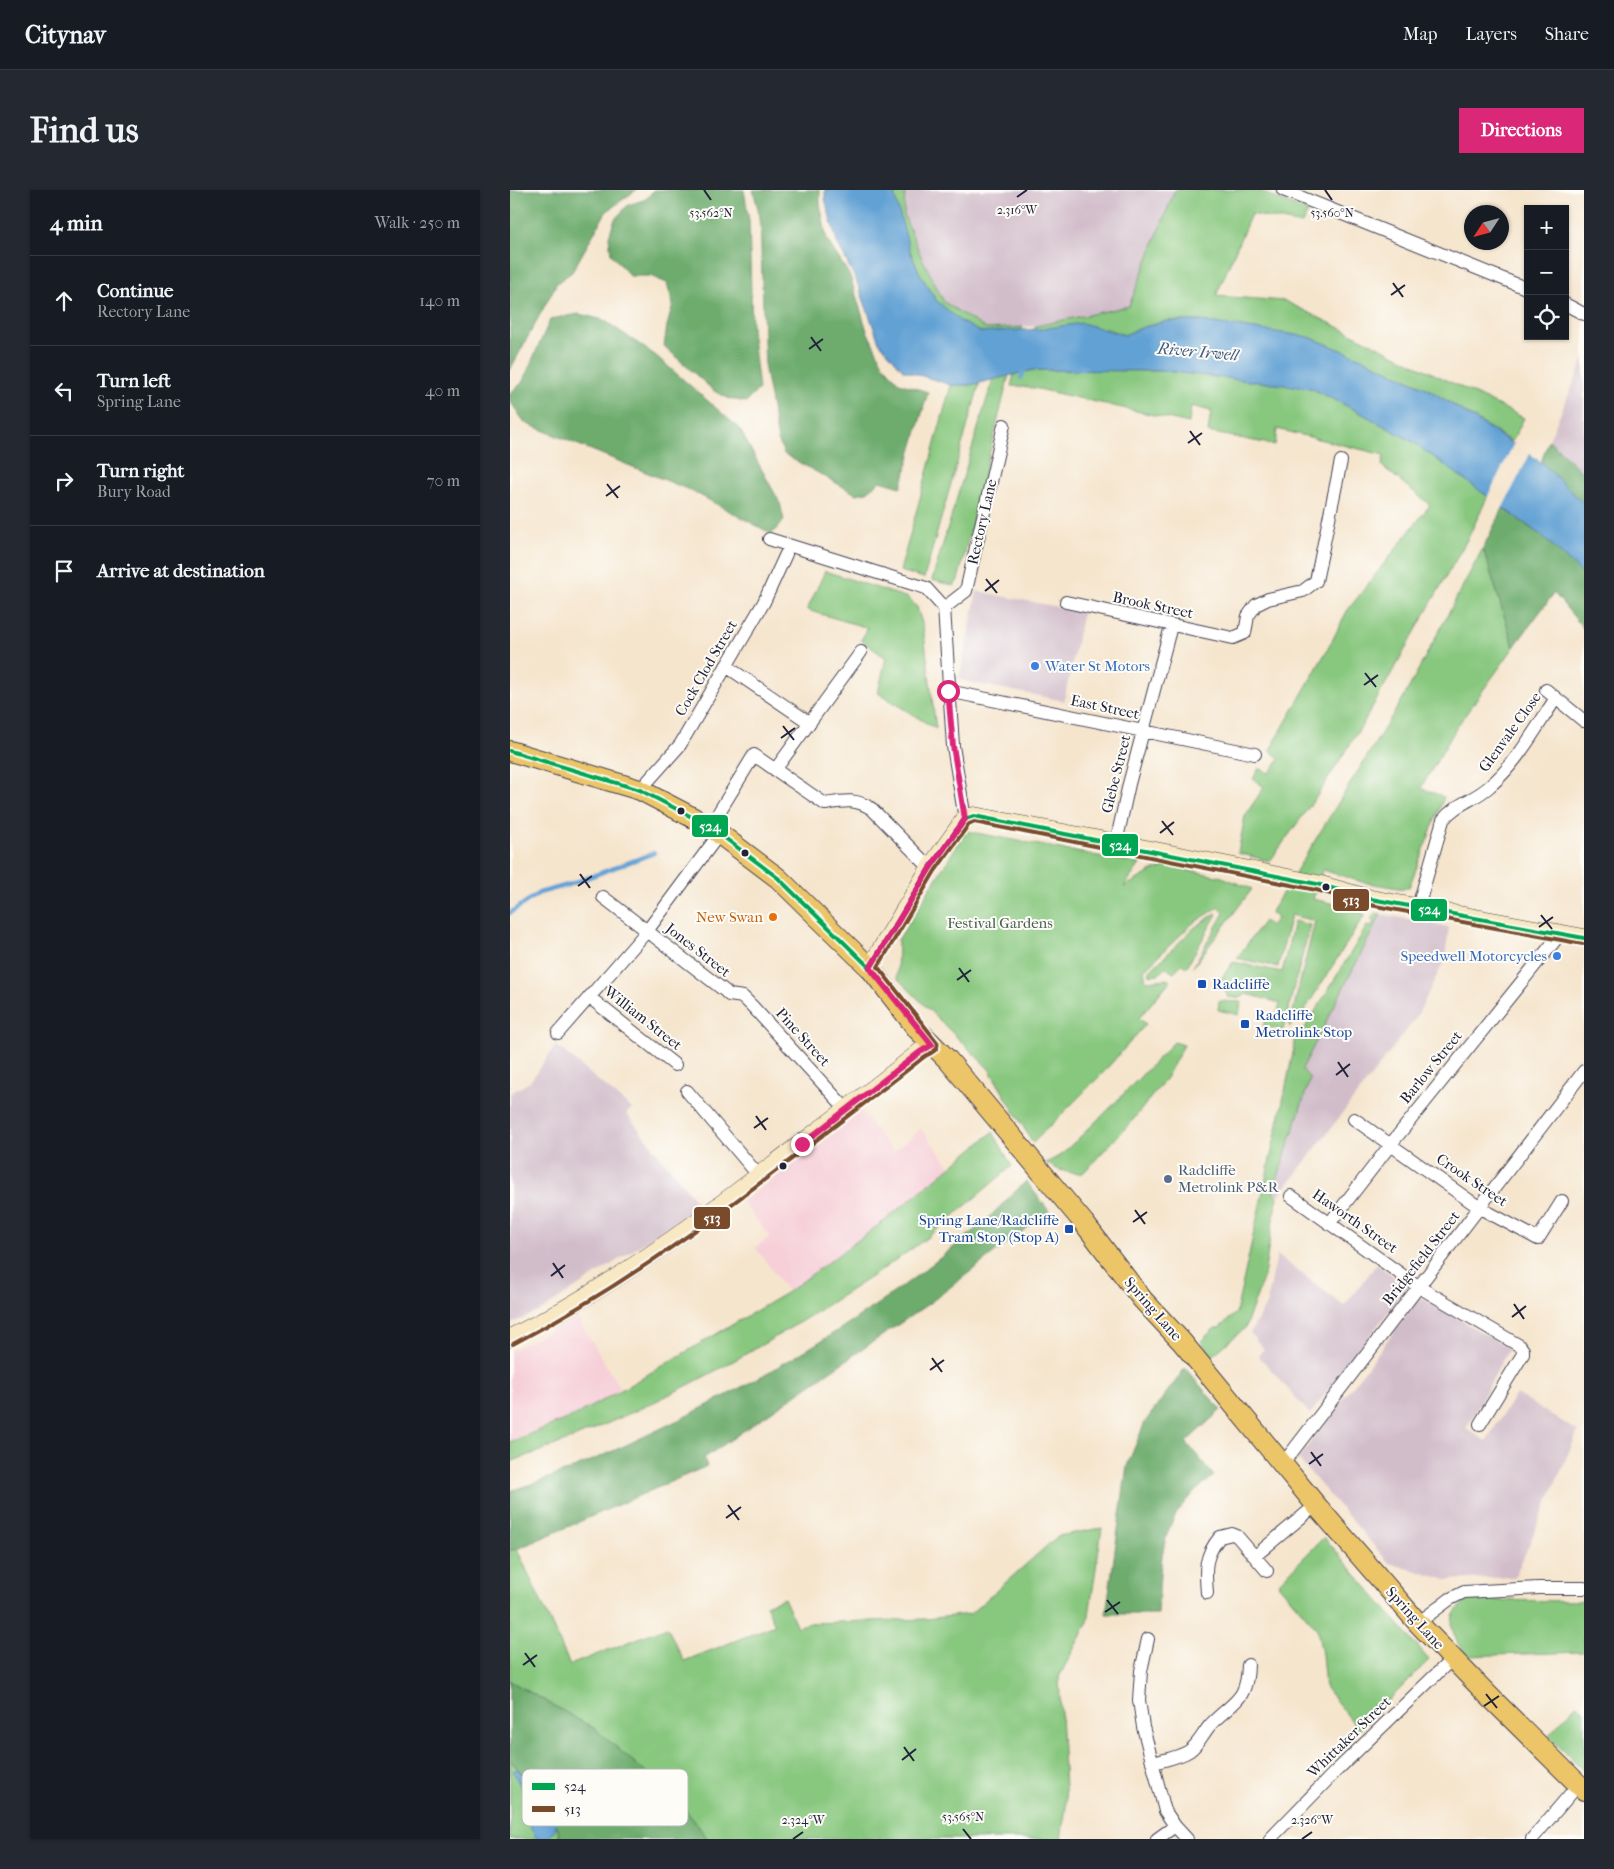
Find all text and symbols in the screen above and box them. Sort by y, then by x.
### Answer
text: Citynav [25,21,106,49]
text: Map [1403,24,1437,45]
text: Layers [1465,24,1517,45]
text: Share [1545,24,1589,45]
button: Directions [1459,108,1584,153]
text: Find us [30,110,139,151]
text: 2.316°W [997,203,1038,217]
north arrow [1464,205,1509,250]
map controls [1524,205,1569,340]
button: + [1524,205,1569,250]
text: 53.562°N [689,206,733,220]
text: 53.560°N [1310,206,1354,220]
text: 4 min [50,211,103,235]
text: Walk · 250 m [375,213,460,232]
button: − [1524,250,1569,295]
text: Continue [97,280,173,302]
icon: ahead [50,287,78,315]
text: 140 m [419,291,460,310]
button: locate [1524,295,1569,340]
text: Rectory Lane [97,302,190,321]
water label: River Irwell [1156,338,1241,365]
text: Turn left [97,370,171,392]
icon: left [50,377,78,405]
text: 40 m [425,381,460,400]
text: Spring Lane [97,392,181,411]
text: Turn right [97,460,184,482]
icon: right [50,467,78,495]
text: 70 m [427,471,460,490]
street label: Rectory Lane [963,477,1001,567]
text: Bury Road [97,482,171,501]
icon: arrive [50,557,78,585]
text: Arrive at destination [97,560,265,582]
street label: Brook Street [1111,588,1195,622]
street label: Cock Clod Street [671,616,741,719]
place label: Water St Motors [1044,657,1151,675]
marker: Water St Motors [1029,660,1041,672]
route start [937,680,960,703]
street label: Glenvale Close [1475,688,1545,775]
street label: East Street [1069,691,1142,723]
street label: Glebe Street [1098,732,1135,815]
unlabelled marker [676,806,686,816]
line badge: 524 [691,814,729,838]
text: 524 [699,818,721,835]
line badge: 524 [1101,833,1139,857]
text: 524 [1109,837,1131,854]
unlabelled marker [740,848,750,858]
unlabelled marker [1321,882,1331,892]
line badge: 513 [1332,888,1370,912]
text: 513 [1343,892,1360,909]
line badge: 524 [1410,898,1448,922]
text: 524 [1418,901,1440,918]
place label: New Swan [696,908,763,926]
marker: New Swan [767,911,779,923]
park label: Festival Gardens [947,914,1053,932]
street label: Jones Street [661,919,734,981]
place label: Speedwell Motorcycles [1400,947,1547,965]
marker: Speedwell Motorcycles [1551,950,1563,962]
place label: Radcliffe [1212,975,1270,993]
marker: Radcliffe [1196,978,1208,990]
street label: William Street [600,981,686,1054]
street label: Pine Street [772,1004,834,1070]
place label: Radcliffe Metrolink Stop [1255,1006,1352,1041]
marker: Radcliffe Metrolink Stop [1239,1018,1251,1030]
street label: Barlow Street [1396,1027,1466,1107]
route end [791,1133,814,1156]
street label: Crook Street [1433,1150,1512,1211]
unlabelled marker [778,1161,788,1171]
place label: Radcliffe Metrolink P&R [1178,1161,1280,1196]
marker: Radcliffe Metrolink P&R [1162,1173,1174,1185]
street label: Haworth Street [1309,1185,1402,1257]
line badge: 513 [693,1206,731,1230]
street label: Bridgefield Street [1379,1207,1464,1309]
text: 513 [704,1210,721,1227]
place label: Spring Lane/Radcliffe Tram Stop (Stop A) [919,1211,1060,1246]
marker: Spring Lane/Radcliffe Tram Stop (Stop A) [1063,1223,1075,1235]
street label: Spring Lane [1120,1273,1186,1345]
street label: Spring Lane [1382,1583,1448,1654]
street label: Whittaker Street [1303,1692,1395,1782]
legend [522,1769,688,1826]
text: 524 [564,1778,586,1795]
text: 513 [564,1801,581,1818]
text: 53.565°N [942,1810,984,1824]
text: 2.324°W [782,1813,826,1827]
text: 2.326°W [1291,1813,1334,1827]

